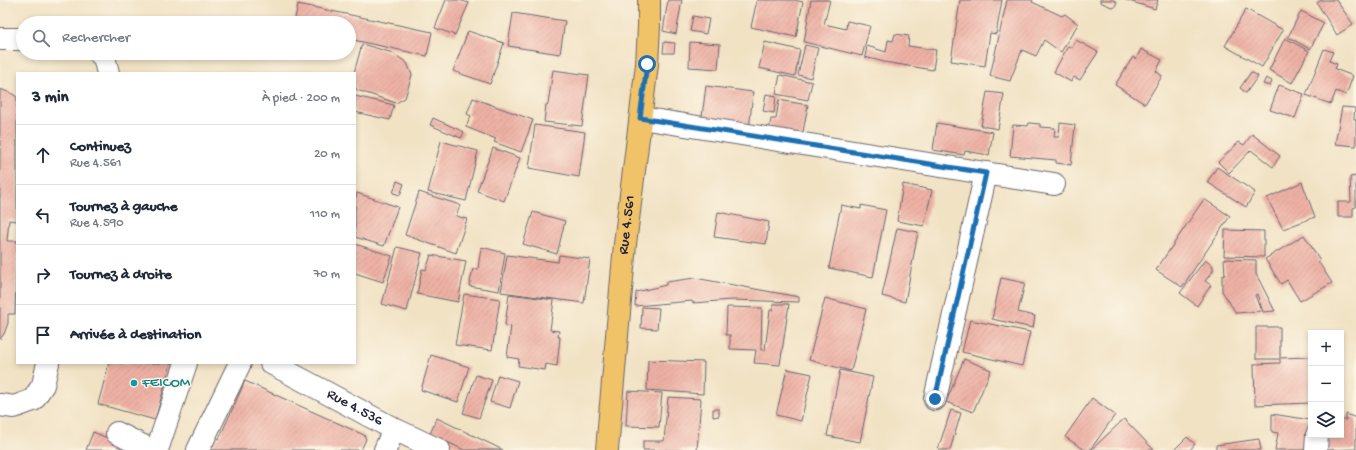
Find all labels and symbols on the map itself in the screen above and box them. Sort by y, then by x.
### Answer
route start [638,55,656,73]
street label: Rue 4.561 [615,194,640,255]
place label: FEICOM [141,374,191,392]
marker: FEICOM [129,378,139,388]
street label: Rue 4.536 [323,385,386,431]
route end [926,390,944,408]

